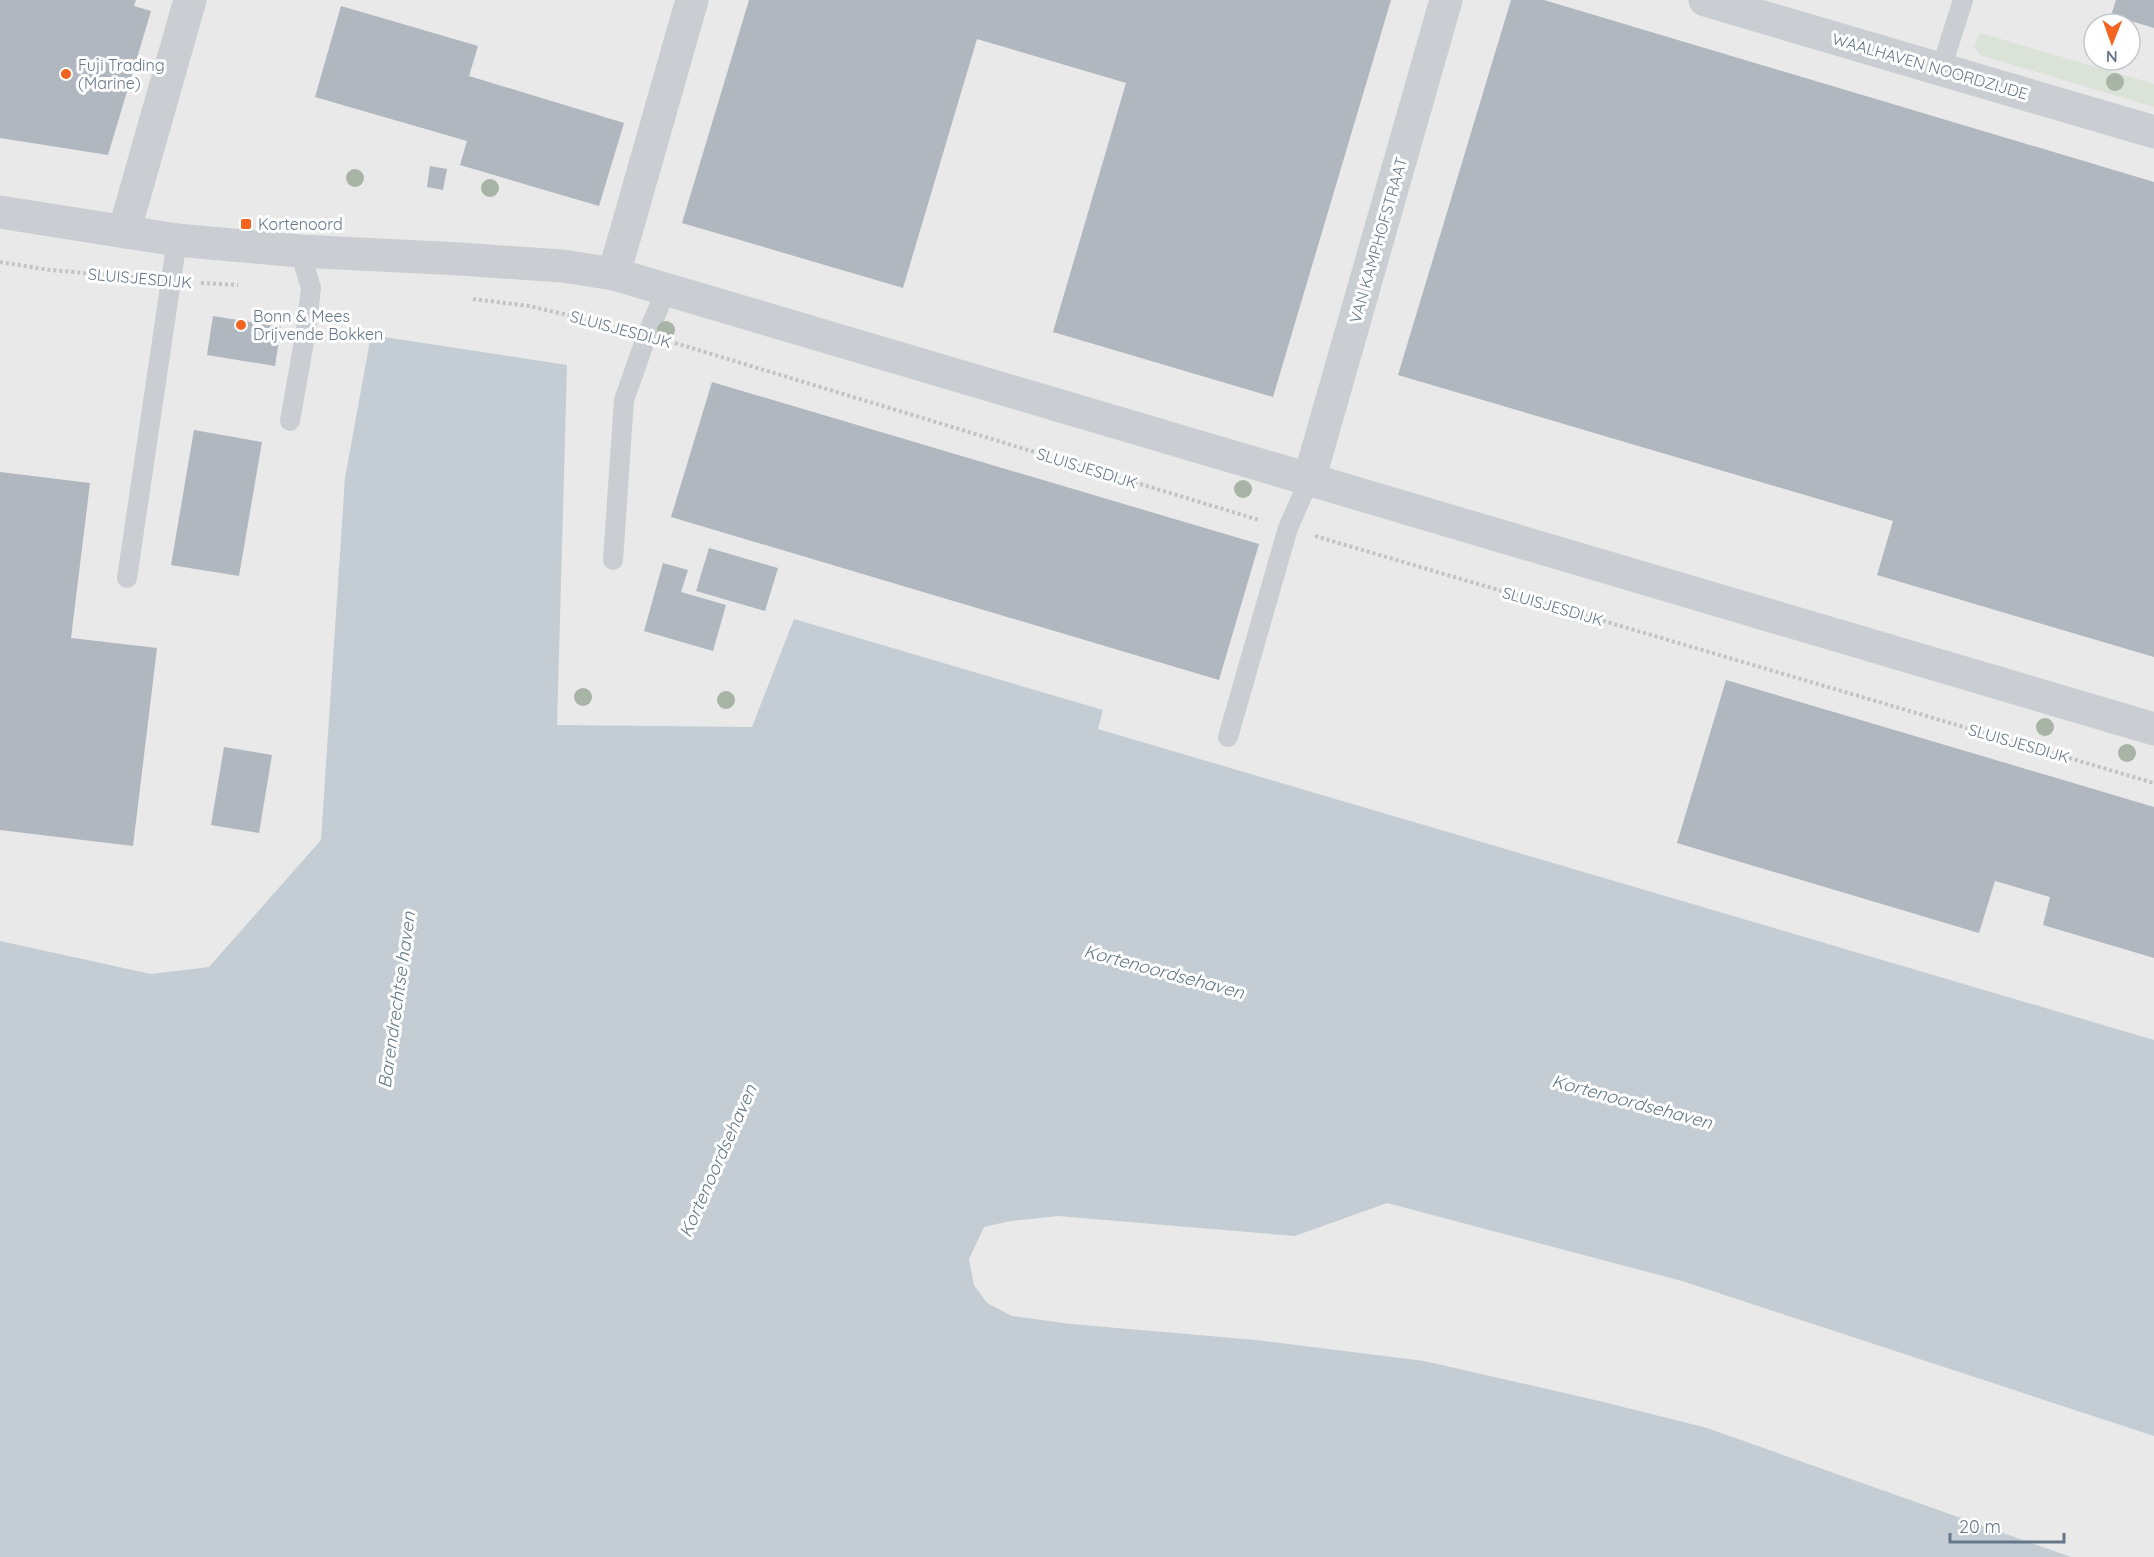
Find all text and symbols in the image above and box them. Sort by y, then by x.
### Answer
north arrow [2082,12,2142,72]
street label: WAALHAVEN NOORDZIJDE [1830,28,2030,104]
text: N [2106,47,2118,67]
place label: Fuji Trading (Marine) [78,55,165,93]
marker: Fuji Trading (Marine) [59,67,73,81]
street label: VAN KAMPHOFSTRAAT [1345,154,1411,325]
place label: Kortenoord [258,214,343,234]
marker: Kortenoord [239,217,253,231]
street label: SLUISJESDIJK [87,263,193,293]
place label: Bonn & Mees Drijvende Bokken [253,306,383,344]
street label: SLUISJESDIJK [568,306,674,352]
marker: Bonn & Mees Drijvende Bokken [234,318,248,332]
street label: SLUISJESDIJK [1034,443,1140,493]
street label: SLUISJESDIJK [1500,582,1606,630]
street label: SLUISJESDIJK [1966,719,2072,767]
water label: Barendrechtse haven [373,910,420,1090]
water label: Kortenoordsehaven [1082,939,1247,1004]
water label: Kortenoordsehaven [1550,1069,1715,1134]
water label: Kortenoordsehaven [674,1080,762,1241]
scale bar [1950,1506,2064,1544]
text: 20 m [1959,1515,2001,1538]

